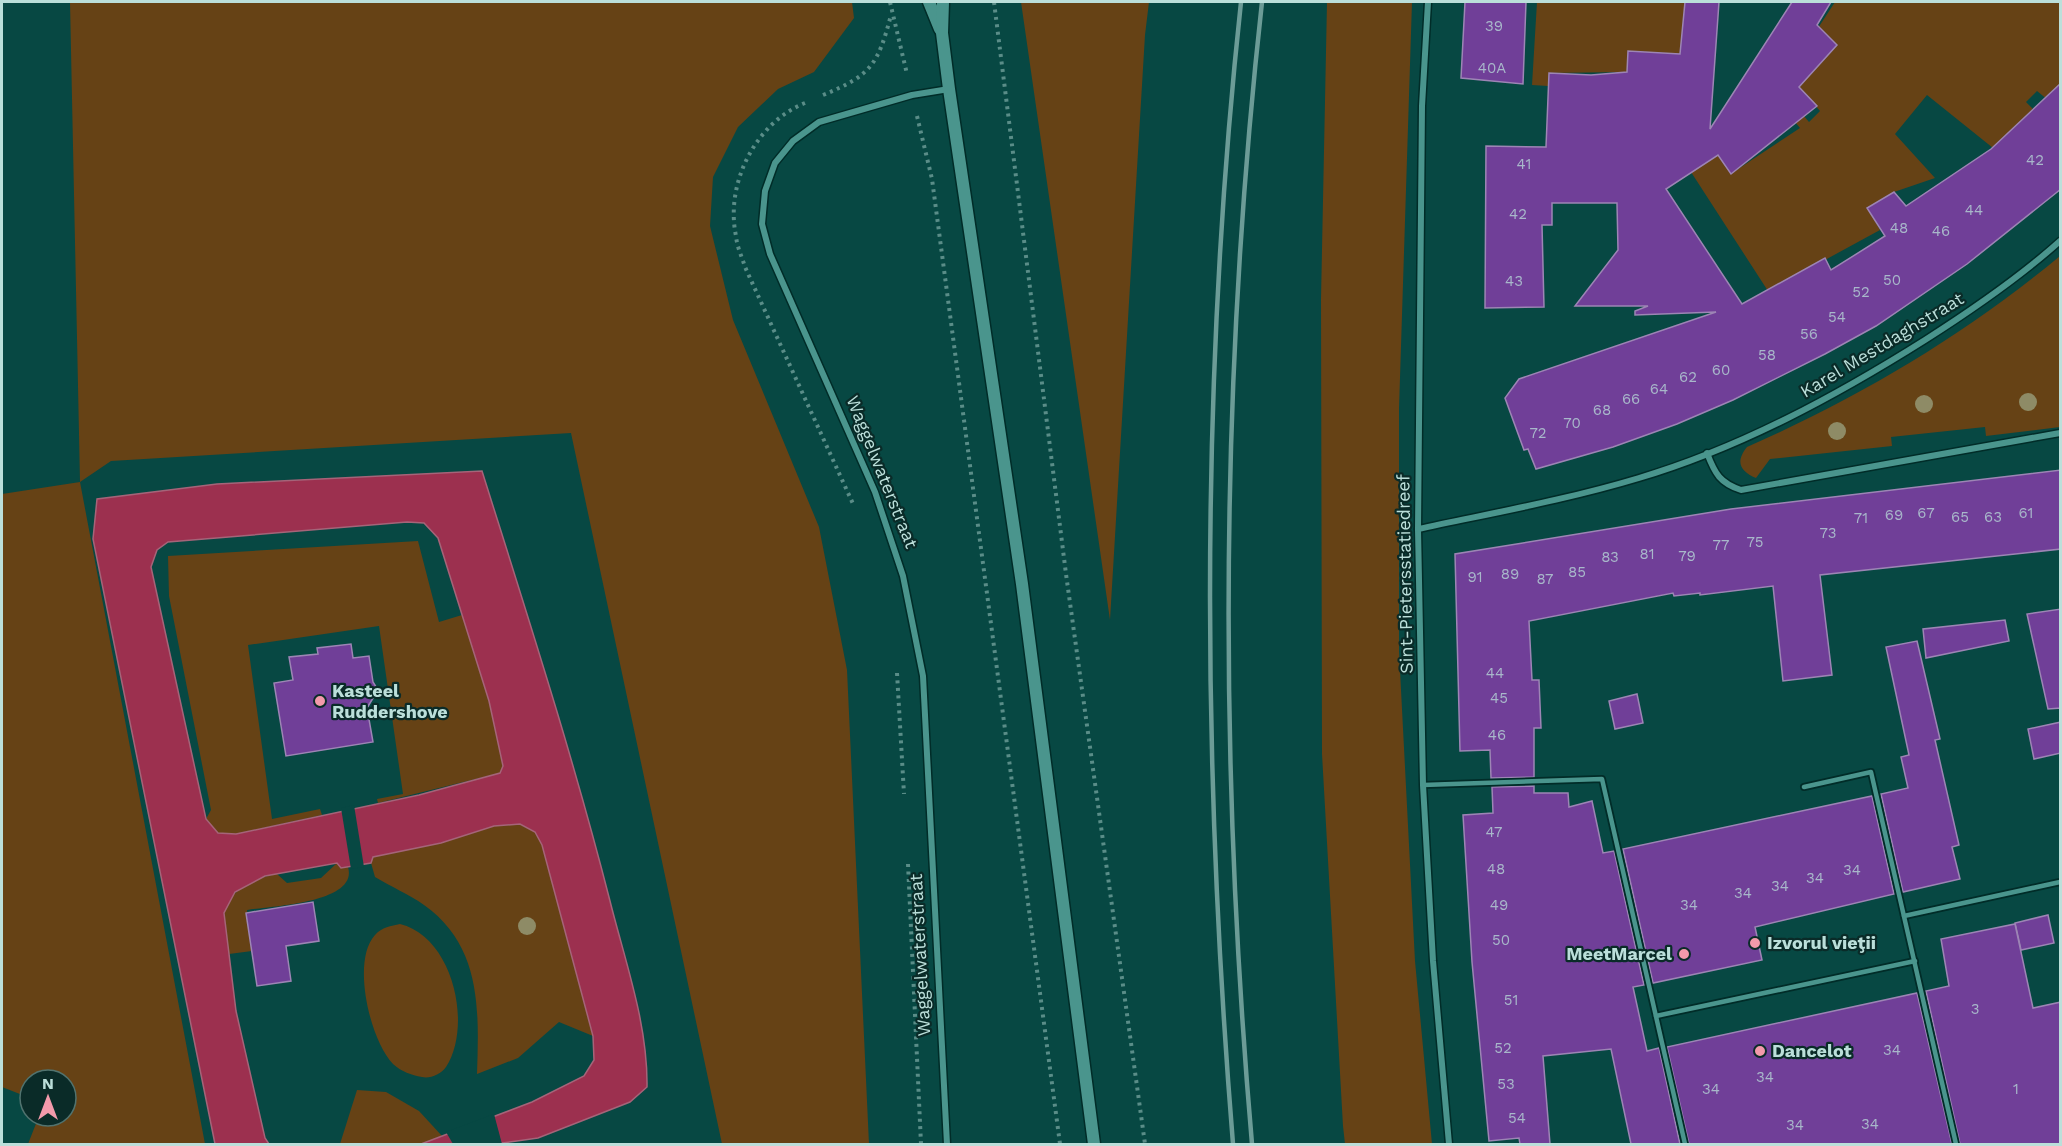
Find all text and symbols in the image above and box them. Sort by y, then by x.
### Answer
house number: 39 [1485,17,1503,35]
house number: 40A [1478,59,1506,77]
house number: 42 [2026,151,2044,169]
house number: 41 [1517,155,1531,173]
house number: 44 [1965,201,1983,219]
house number: 42 [1509,205,1527,223]
house number: 48 [1890,219,1908,237]
house number: 46 [1932,222,1950,240]
house number: 50 [1883,271,1901,289]
house number: 43 [1505,272,1523,290]
house number: 52 [1852,283,1870,301]
street label: Karel Mestdaghstraat [1796,287,1968,402]
house number: 54 [1828,308,1846,326]
house number: 56 [1800,325,1818,343]
house number: 58 [1758,346,1776,364]
house number: 60 [1712,361,1730,379]
house number: 62 [1679,368,1697,386]
house number: 64 [1650,380,1668,398]
house number: 66 [1622,390,1640,408]
street label: Waggelwaterstraat [842,392,923,552]
house number: 68 [1593,401,1611,419]
house number: 70 [1563,414,1581,432]
house number: 72 [1529,424,1547,442]
street label: Sint-Pietersstatiedreef [1392,474,1417,674]
house number: 67 [1917,504,1935,522]
house number: 61 [2019,504,2033,522]
house number: 69 [1885,506,1903,524]
house number: 65 [1951,508,1969,526]
house number: 63 [1984,508,2002,526]
house number: 71 [1854,509,1868,527]
house number: 73 [1819,524,1837,542]
house number: 75 [1746,533,1764,551]
house number: 77 [1713,536,1729,554]
house number: 81 [1639,545,1655,563]
house number: 79 [1678,547,1696,565]
house number: 83 [1601,548,1619,566]
house number: 85 [1568,563,1586,581]
house number: 89 [1501,565,1519,583]
house number: 91 [1467,568,1483,586]
house number: 87 [1536,570,1554,588]
house number: 44 [1486,664,1504,682]
place label: Kasteel Ruddershove [332,680,448,722]
house number: 45 [1490,689,1508,707]
marker: Kasteel Ruddershove [313,694,327,708]
house number: 46 [1488,726,1506,744]
house number: 47 [1486,823,1502,841]
house number: 48 [1487,860,1505,878]
house number: 34 [1843,861,1861,879]
house number: 34 [1806,869,1824,887]
street label: Waggelwaterstraat [905,873,934,1037]
house number: 34 [1771,877,1789,895]
house number: 34 [1734,884,1752,902]
house number: 49 [1490,896,1508,914]
house number: 34 [1680,896,1698,914]
house number: 50 [1492,931,1510,949]
place label: Izvorul vieţii [1767,932,1876,953]
marker: Izvorul vieţii [1748,936,1762,950]
place label: MeetMarcel [1566,943,1672,964]
marker: MeetMarcel [1677,947,1691,961]
house number: 51 [1504,991,1518,1009]
house number: 3 [1971,1000,1979,1018]
house number: 52 [1494,1039,1512,1057]
place label: Dancelot [1772,1040,1852,1061]
house number: 34 [1883,1041,1901,1059]
marker: Dancelot [1753,1044,1767,1058]
north arrow [18,1068,78,1128]
house number: 34 [1756,1068,1774,1086]
text: N [42,1074,54,1093]
house number: 53 [1497,1075,1515,1093]
house number: 34 [1702,1080,1720,1098]
house number: 1 [2013,1080,2019,1098]
house number: 54 [1508,1109,1526,1127]
house number: 34 [1861,1115,1879,1133]
house number: 34 [1786,1116,1804,1134]

